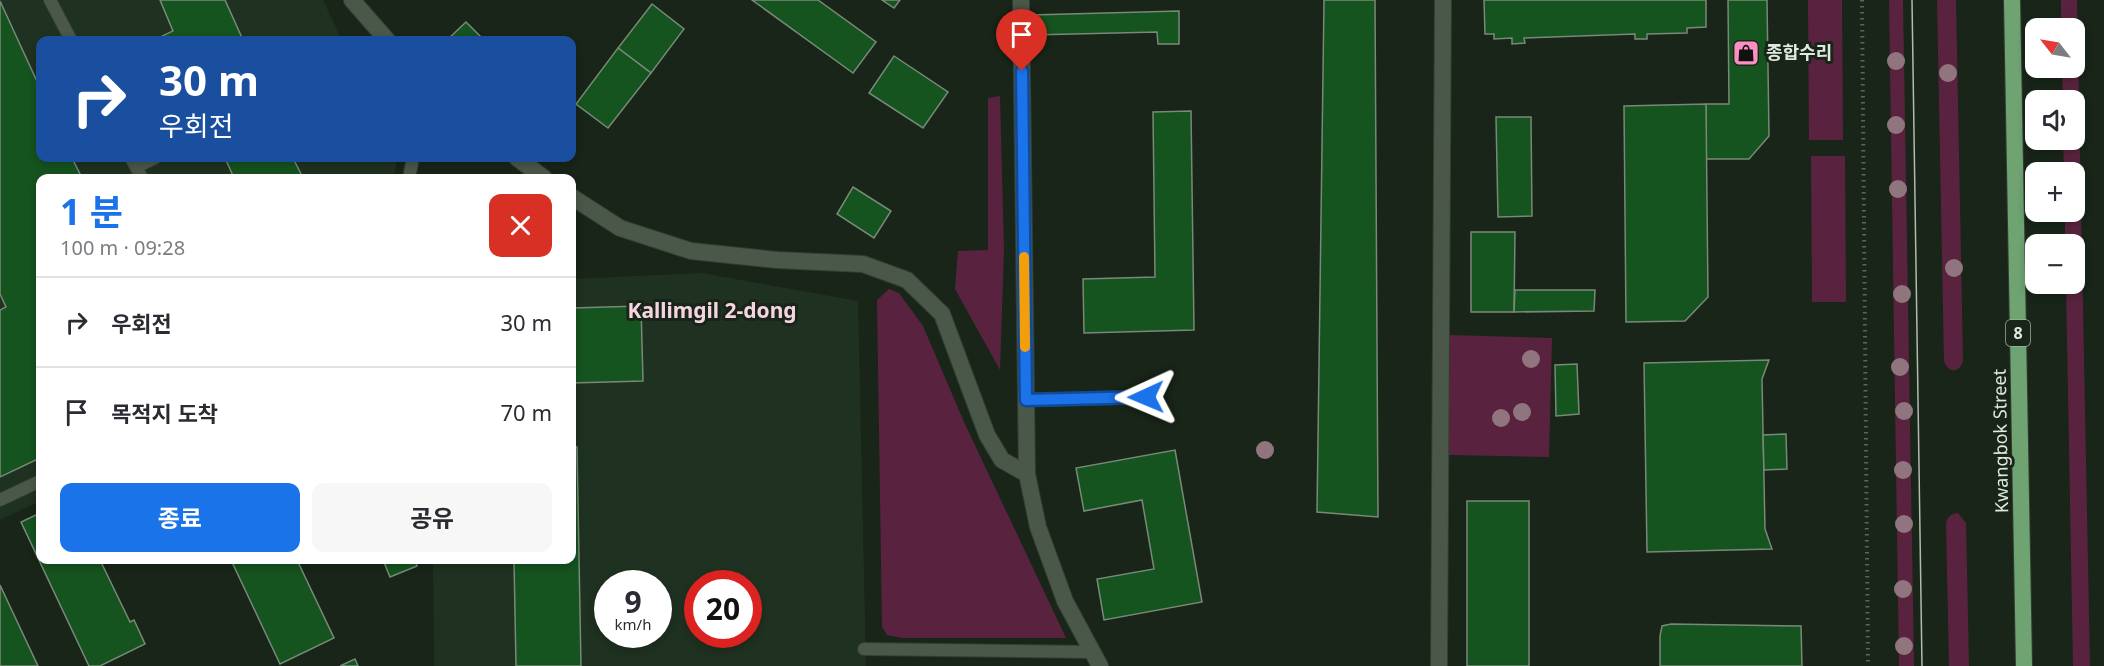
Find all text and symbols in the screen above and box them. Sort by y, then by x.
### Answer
pin [996,9,1047,71]
icon: arrive [1005,18,1038,51]
north arrow [2025,18,2085,78]
map controls [2025,18,2085,294]
shop icon: 종합수리 [1731,38,1761,68]
place label: 종합수리 [1766,40,1832,64]
text: 30 m [159,51,259,108]
icon: right [60,60,138,138]
button: sound [2025,90,2085,150]
text: 우회전 [159,107,234,144]
button: + [2025,162,2085,222]
text: 1 분 [60,187,123,236]
button: close [489,194,552,257]
text: 100 m · 09:28 [60,234,185,261]
button: − [2025,234,2085,294]
district label: Kallimgil 2-dong [627,296,797,324]
icon: right [60,306,93,339]
text: 30 m [501,307,552,337]
text: 우회전 [111,308,172,338]
road number: 8 [2006,320,2030,346]
position arrow [1114,365,1178,429]
street label: Kwangbok Street [1987,368,2013,513]
icon: arrive [60,396,93,429]
text: 70 m [501,397,552,427]
text: 목적지 도착 [111,398,218,428]
button: 종료 [60,483,300,552]
button: 공유 [312,483,552,552]
speed limit sign: 20 [684,570,762,648]
text: 9 [624,581,642,622]
text: km/h [615,614,651,634]

